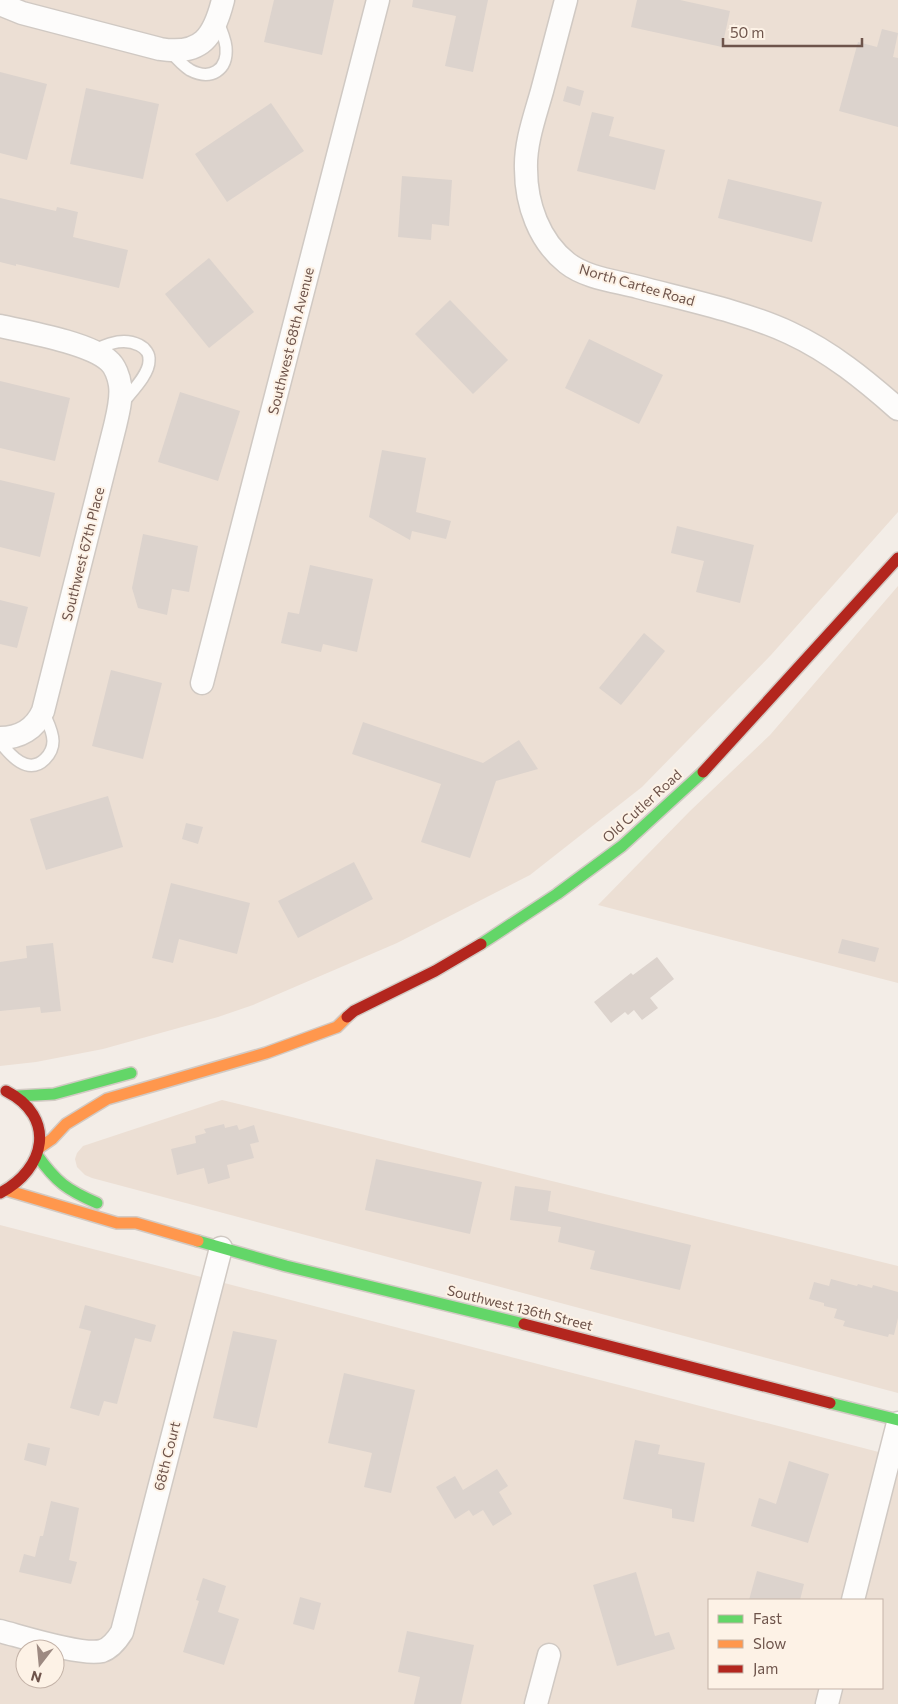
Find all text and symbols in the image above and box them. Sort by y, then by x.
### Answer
scale bar [723,15,862,47]
text: 50 m [730,23,764,41]
street label: North Cartee Road [577,260,697,309]
street label: Southwest 68th Avenue [264,265,317,416]
street label: Southwest 67th Place [58,485,107,623]
street label: Old Cutler Road [599,766,685,846]
street label: Southwest 136th Street [445,1281,595,1334]
street label: 68th Court [150,1419,183,1492]
legend [708,1599,883,1689]
text: Fast [753,1609,782,1627]
text: Slow [753,1634,786,1652]
north arrow [15,1639,65,1689]
text: Jam [753,1659,778,1677]
text: N [29,1667,44,1687]

